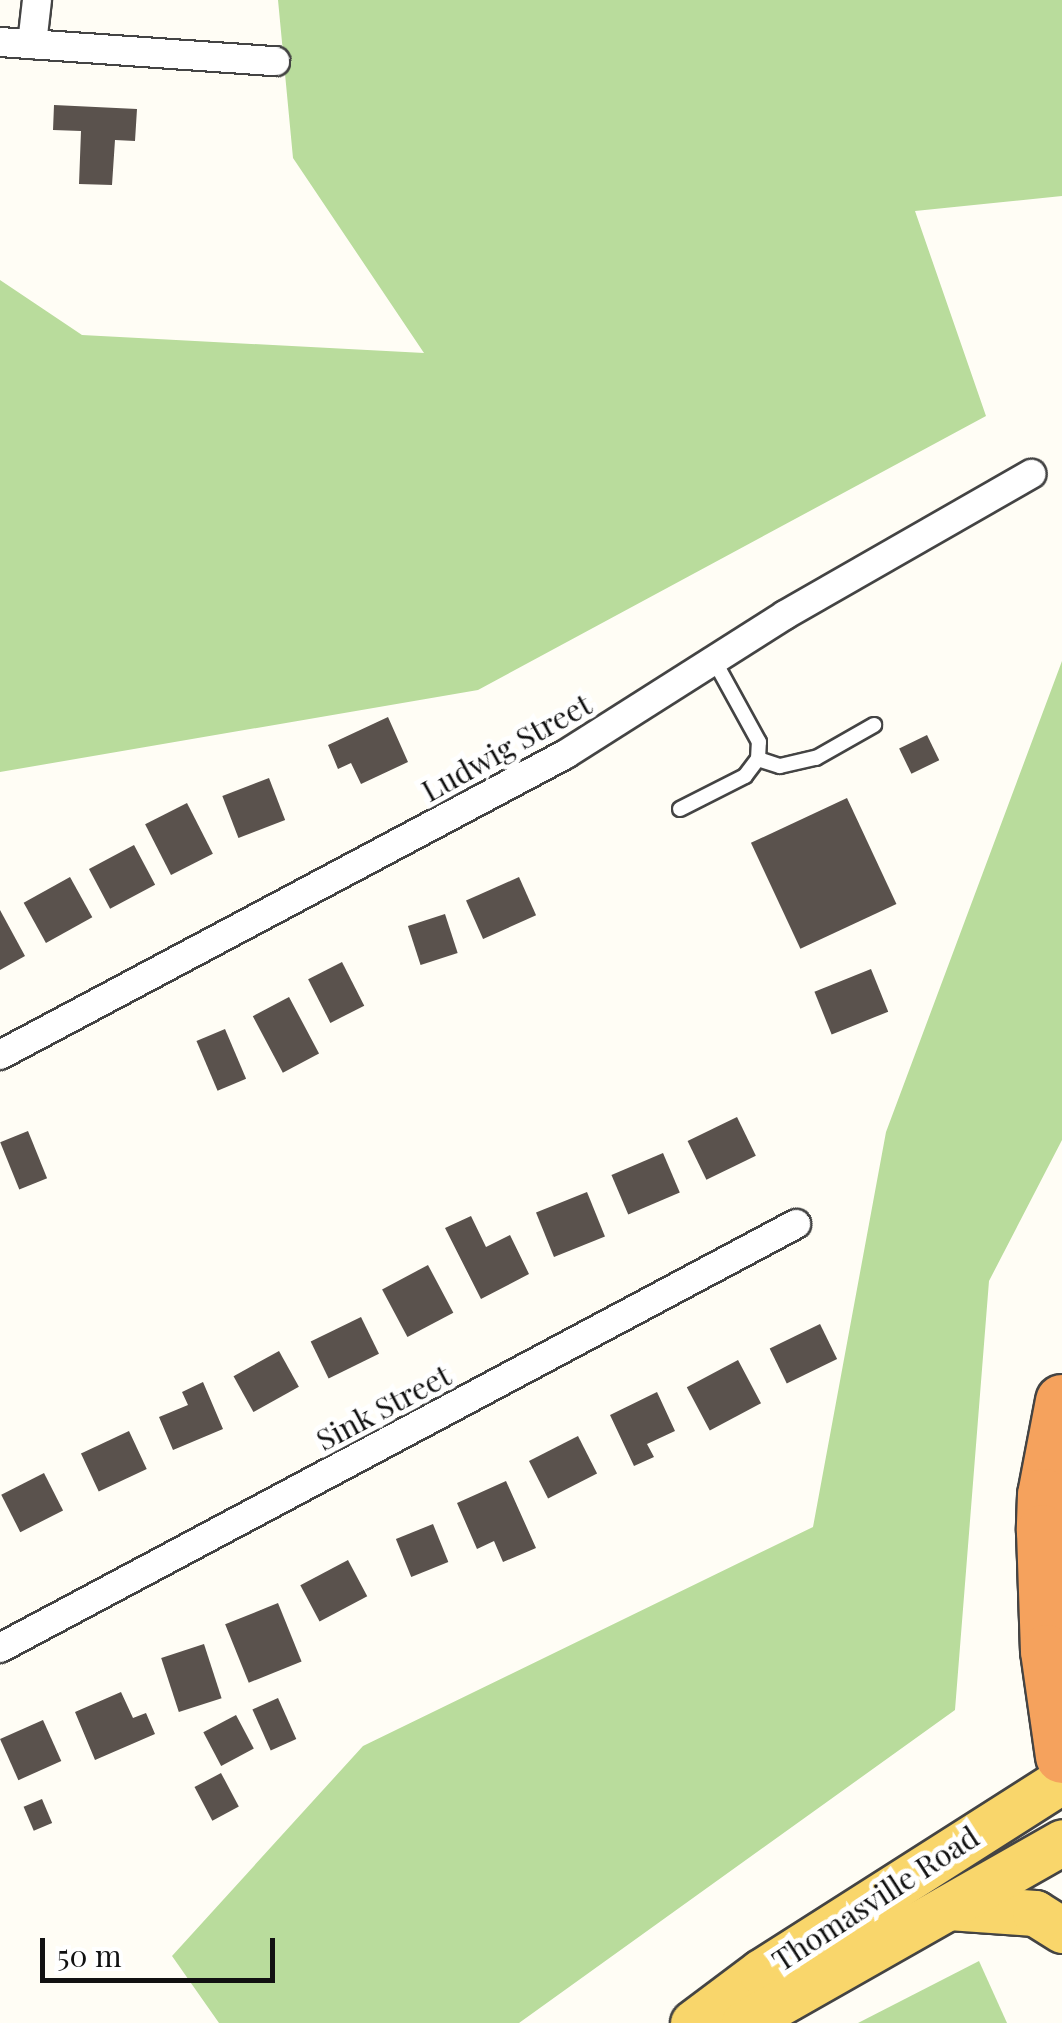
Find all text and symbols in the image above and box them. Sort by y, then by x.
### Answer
street label: Ludwig Street [415,686,597,808]
street label: Sink Street [309,1357,457,1457]
street label: Thomasville Road [765,1818,985,1978]
scale bar [45,1918,280,1980]
text: 50 m [57,1935,122,1975]

